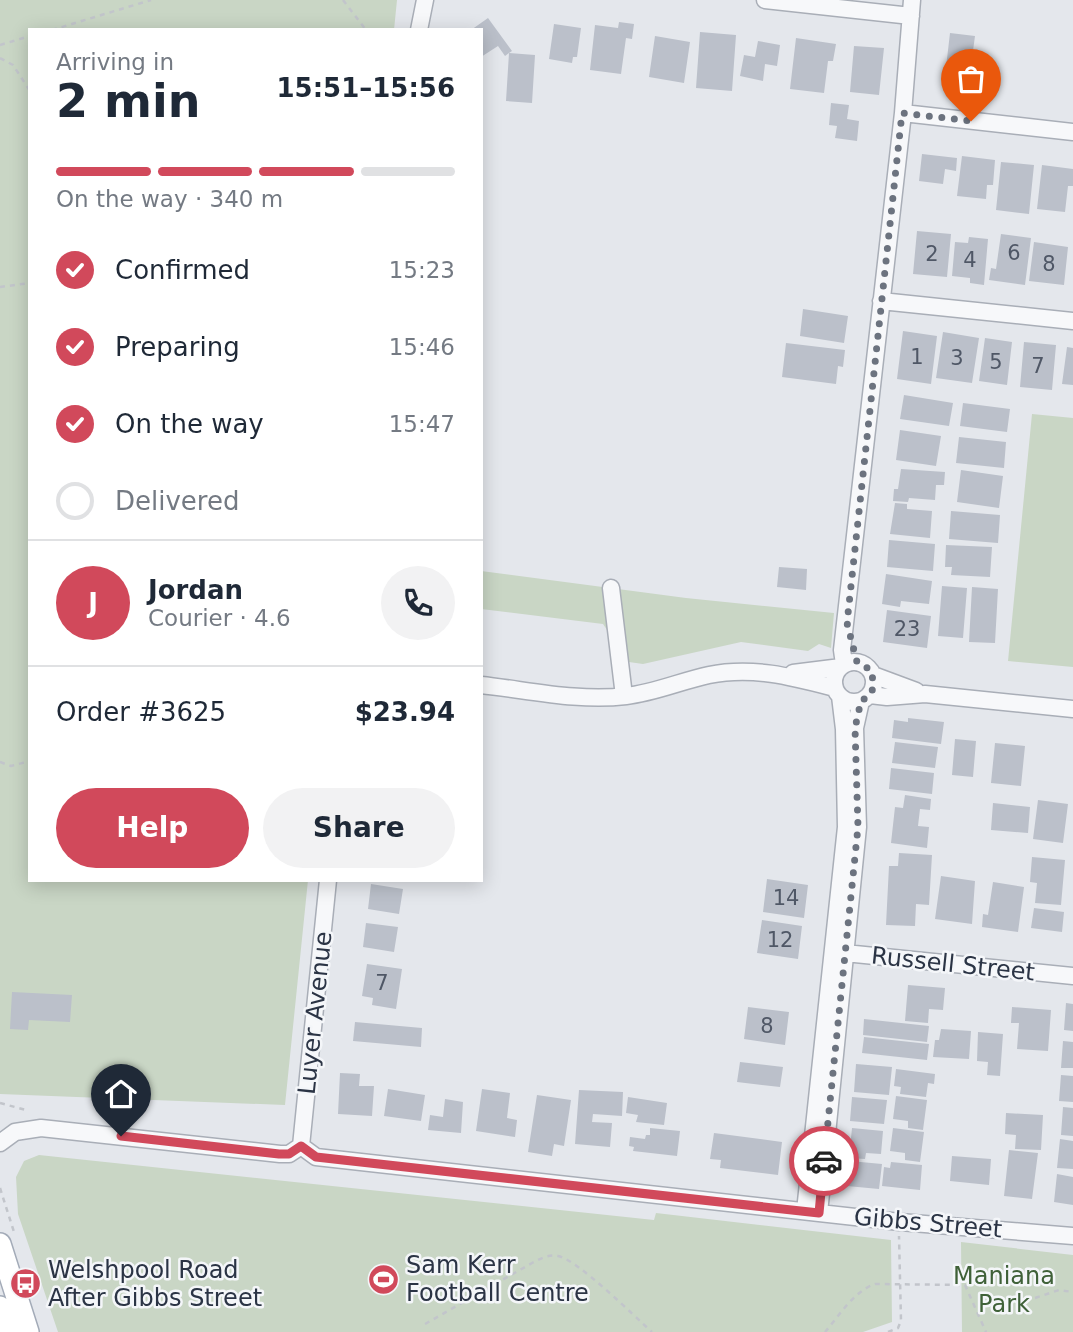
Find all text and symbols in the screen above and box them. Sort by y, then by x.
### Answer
text: Arriving in [56,49,174,75]
pin [941,49,1001,121]
icon: bag [952,60,990,98]
text: 15:51–15:56 [276,73,455,103]
text: 2 min [56,74,200,128]
text: On the way · 340 m [56,186,283,212]
house number: 6 [1007,241,1021,265]
house number: 2 [925,242,939,266]
house number: 4 [963,248,977,272]
icon: check [56,251,94,289]
house number: 8 [1042,252,1056,276]
text: Confirmed [115,255,250,285]
text: 15:23 [389,257,455,283]
icon: check [56,328,94,366]
text: Preparing [115,332,240,362]
text: 15:46 [389,334,455,360]
house number: 1 [910,345,924,369]
house number: 3 [950,346,964,370]
house number: 5 [989,350,1003,374]
house number: 7 [1031,354,1045,378]
icon: check [56,405,94,443]
text: On the way [115,409,264,439]
text: 15:47 [389,411,455,437]
text: Delivered [115,486,239,516]
button: phone [381,566,455,640]
text: Jordan [148,575,243,605]
text: J [88,588,98,618]
text: Courier · 4.6 [148,605,291,631]
house number: 23 [894,617,920,641]
text: Order #3625 [56,697,226,727]
text: $23.94 [355,697,455,727]
button: Help [56,788,249,868]
button: Share [263,788,455,868]
house number: 14 [773,886,799,910]
house number: 12 [767,928,793,952]
street label: Luyer Avenue [293,930,337,1096]
street label: Russell Street [870,941,1036,987]
house number: 7 [375,971,389,995]
house number: 8 [760,1014,774,1038]
pin [91,1064,151,1136]
icon: home [102,1075,140,1113]
courier [789,1126,859,1196]
icon: car [805,1142,843,1180]
street label: Gibbs Street [853,1203,1003,1243]
place label: Sam Kerr Football Centre [406,1251,589,1307]
place label: Welshpool Road After Gibbs Street [48,1256,262,1312]
sports icon: Sam Kerr Football Centre [366,1262,400,1296]
park label: Maniana Park [953,1262,1055,1318]
bus stop icon: Welshpool Road After Gibbs Street [8,1267,42,1301]

